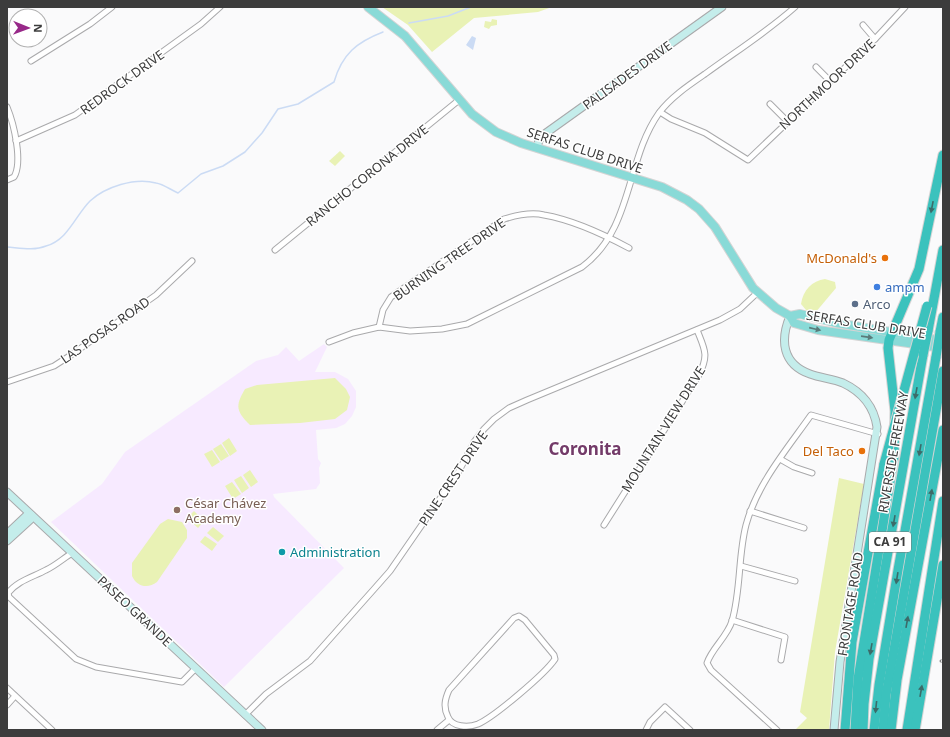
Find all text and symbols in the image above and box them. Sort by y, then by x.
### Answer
north arrow [8,8,48,48]
text: N [31,24,46,33]
street label: NORTHMOOR DRIVE [775,35,879,133]
street label: PALISADES DRIVE [579,36,675,114]
street label: REDROCK DRIVE [76,45,168,119]
street label: RANCHO CORONA DRIVE [302,120,432,230]
street label: SERFAS CLUB DRIVE [525,123,645,177]
one-way arrow [929,201,935,213]
street label: BURNING TREE DRIVE [389,213,509,305]
place label: McDonald's [806,249,877,267]
marker: McDonald's [880,253,890,263]
place label: ampm [885,278,925,296]
marker: ampm [872,282,882,292]
street label: LAS POSAS ROAD [57,292,153,368]
place label: Arco [863,295,891,313]
marker: Arco [850,299,860,309]
street label: SERFAS CLUB DRIVE [805,306,927,342]
one-way arrow [809,326,821,332]
one-way arrow [861,334,873,340]
street label: MOUNTAIN VIEW DRIVE [617,363,709,495]
one-way arrow [913,387,919,399]
street label: RIVERSIDE FREEWAY [873,389,913,514]
street label: PINE CREST DRIVE [414,427,492,529]
district label: Coronita [548,437,622,460]
place label: Del Taco [803,442,854,460]
one-way arrow [916,444,922,457]
marker: Del Taco [857,446,867,456]
one-way arrow [928,488,934,501]
place label: César Chávez Academy [185,494,266,527]
marker: César Chávez Academy [172,505,182,515]
one-way arrow [890,515,896,527]
road number: CA 91 [869,532,911,552]
place label: Administration [290,543,380,561]
marker: Administration [277,547,287,557]
street label: FRONTAGE ROAD [833,551,867,657]
street label: PASEO GRANDE [94,572,176,650]
one-way arrow [894,572,900,584]
one-way arrow [905,616,911,628]
one-way arrow [868,643,874,655]
one-way arrow [918,685,924,698]
one-way arrow [873,701,880,713]

